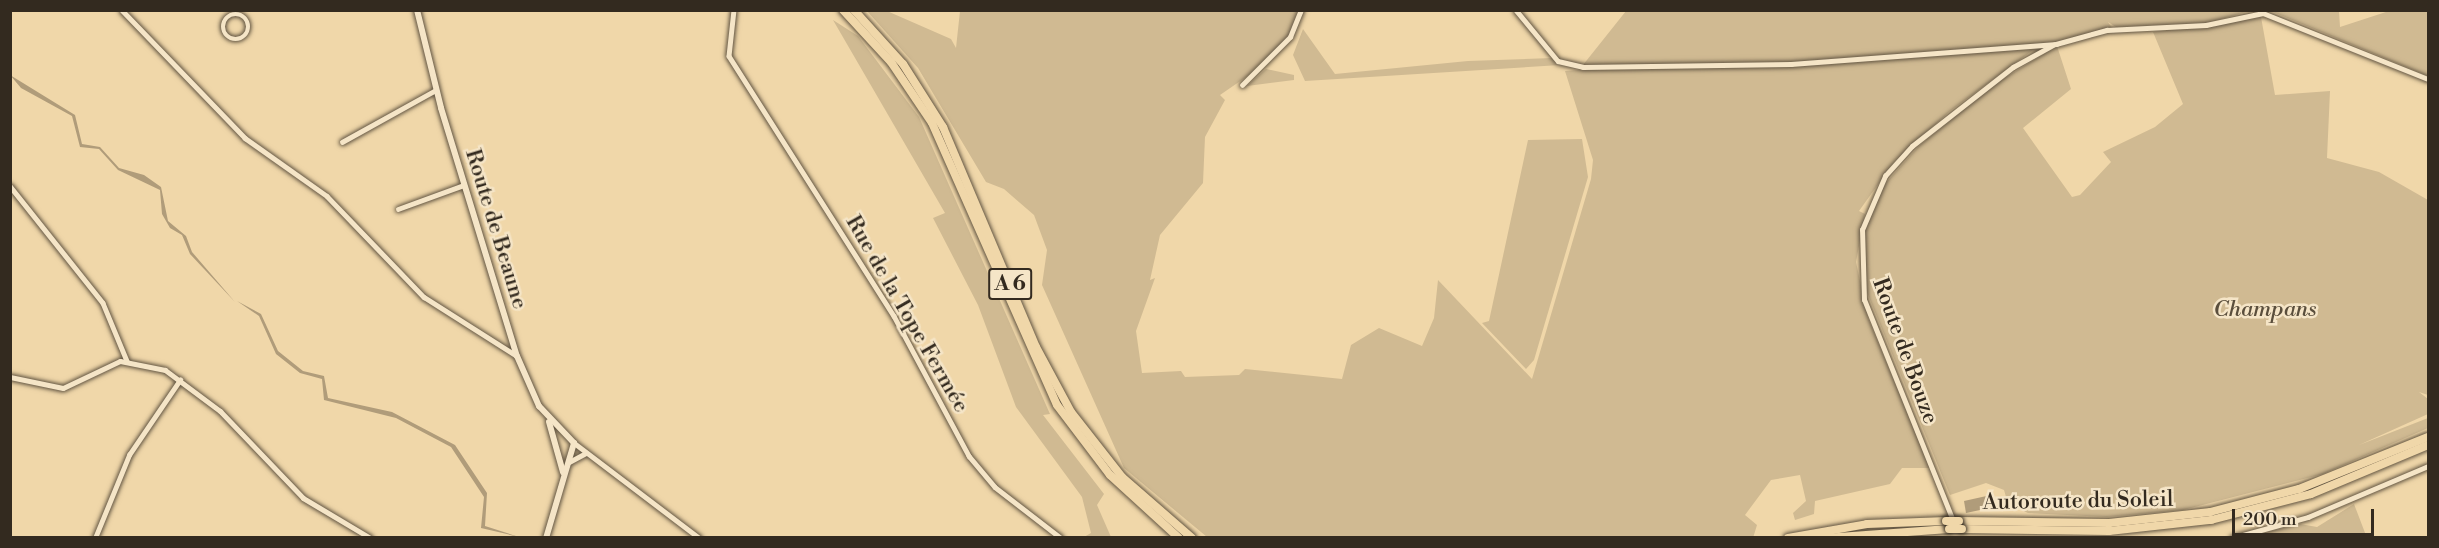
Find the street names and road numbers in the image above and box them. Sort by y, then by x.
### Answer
street label: Route de Beaune [459,146,533,312]
street label: Rue de la Tope Fermée [840,211,974,417]
road number: A 6 [988,266,1032,302]
street label: Route de Bouze [1866,274,1944,428]
street label: Autoroute du Soleil [1982,486,2174,516]

